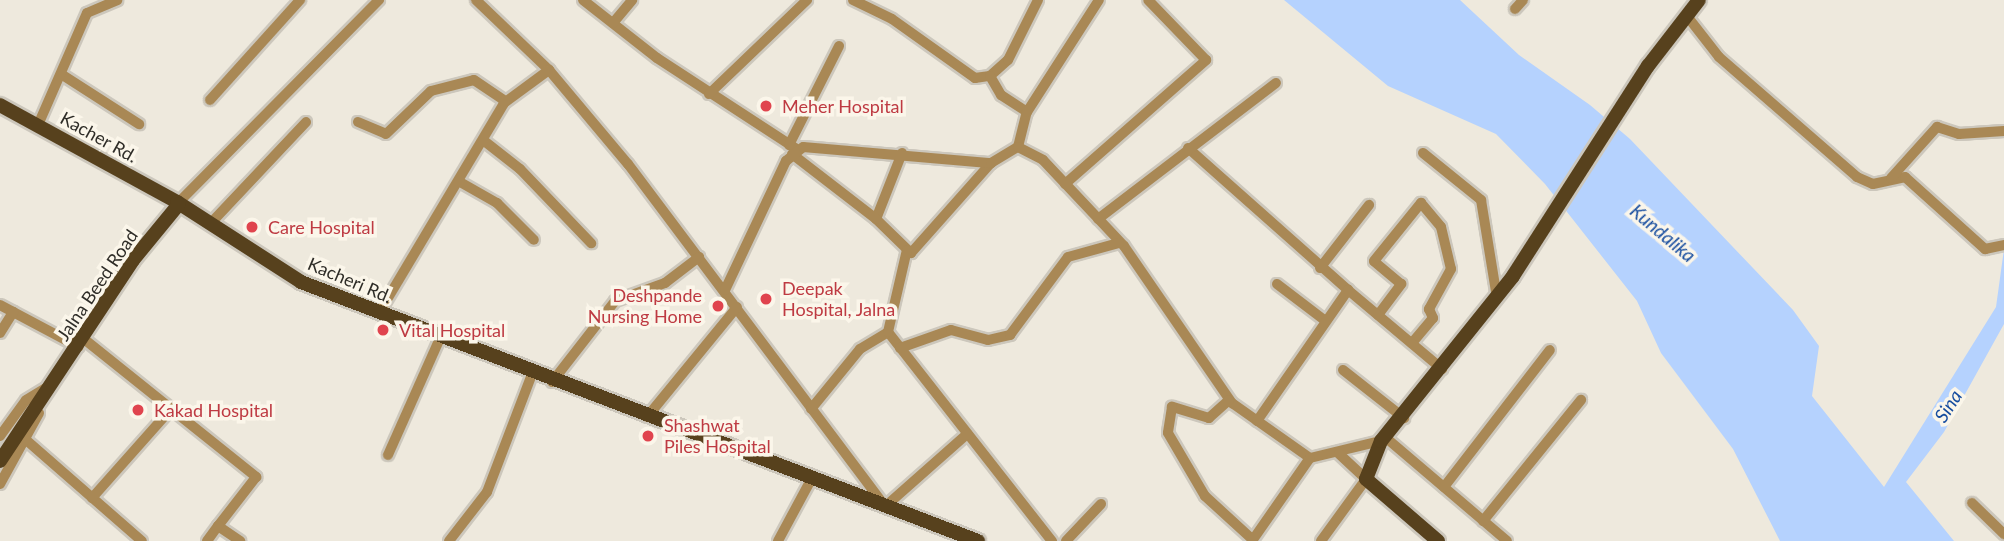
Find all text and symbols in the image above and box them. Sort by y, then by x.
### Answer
place label: Meher Hospital [782,95,904,117]
marker: Meher Hospital [756,96,776,116]
street label: Kacher Rd. [56,107,142,167]
water label: Kundalika [1626,199,1700,267]
place label: Care Hospital [268,216,375,238]
marker: Care Hospital [242,217,262,237]
street label: Jalna Beed Road [52,225,142,345]
street label: Kacheri Rd. [305,253,395,307]
place label: Deepak Hospital, Jalna [782,278,896,320]
place label: Deshpande Nursing Home [588,285,702,328]
marker: Deepak Hospital, Jalna [756,289,776,309]
marker: Deshpande Nursing Home [708,296,728,316]
place label: Vital Hospital [399,319,505,341]
marker: Vital Hospital [373,320,393,340]
water label: Sina [1929,386,1967,426]
place label: Kakad Hospital [154,399,273,421]
marker: Kakad Hospital [128,400,148,420]
place label: Shashwat Piles Hospital [664,415,771,458]
marker: Shashwat Piles Hospital [638,426,658,446]

